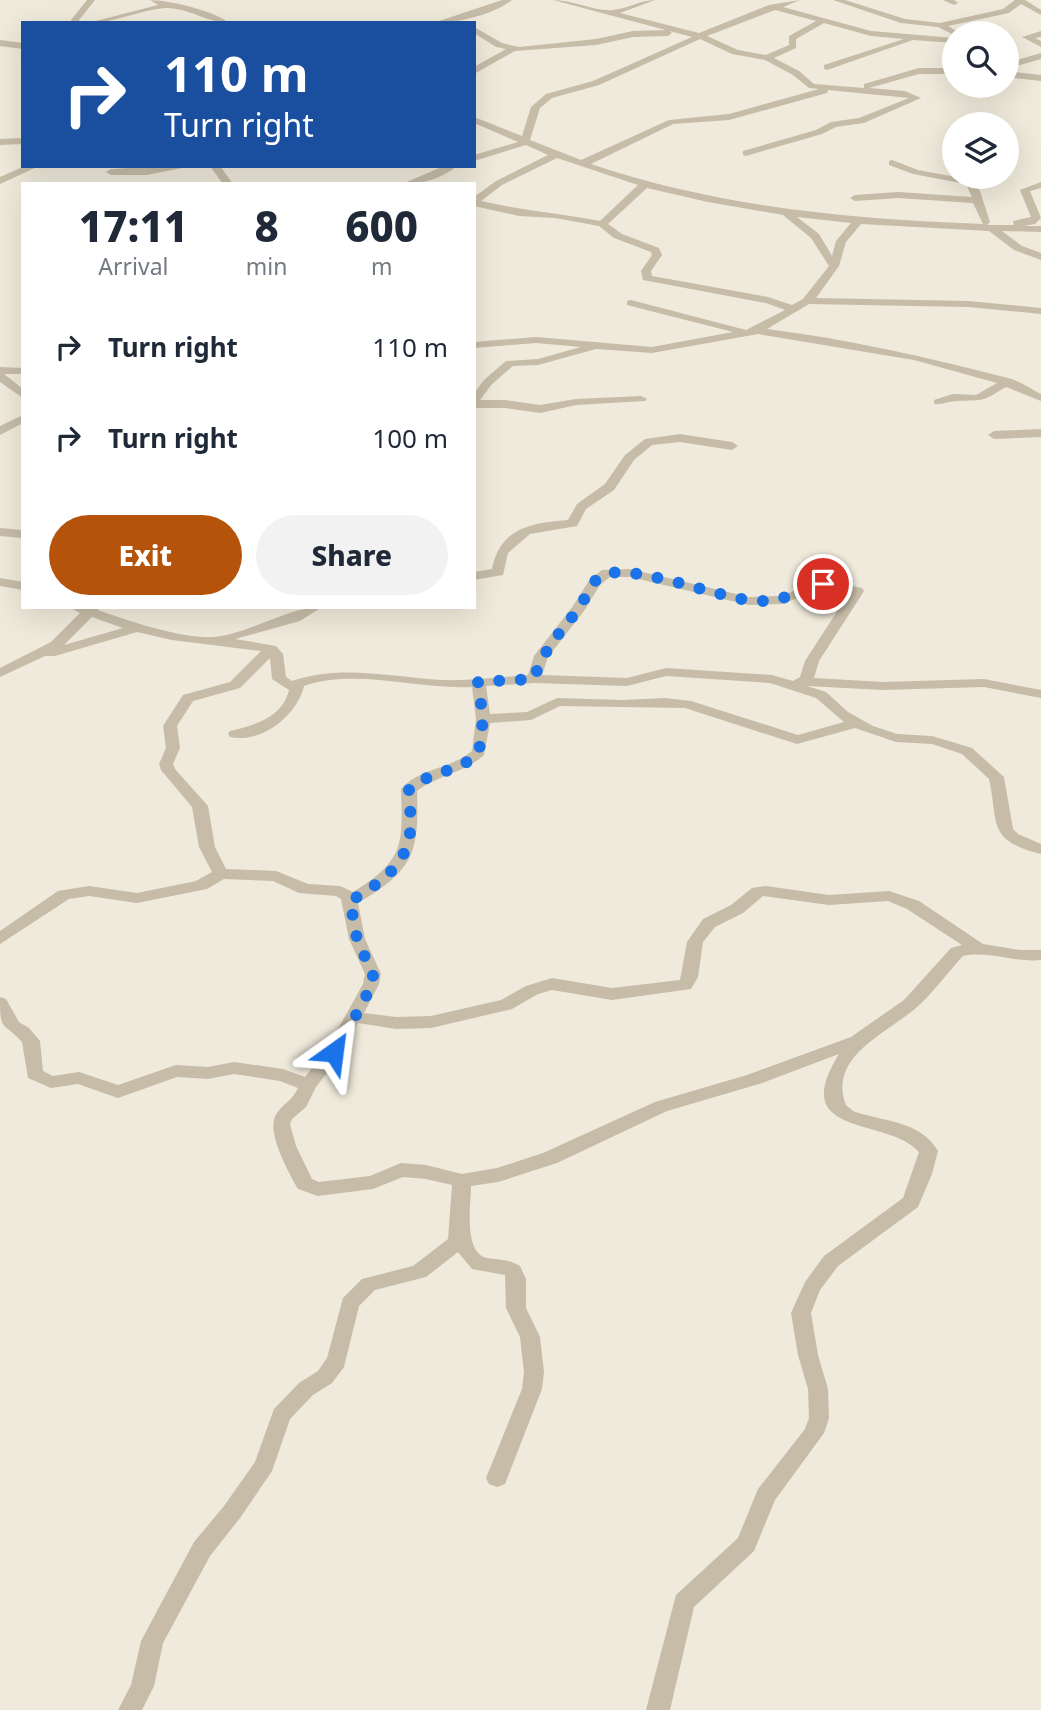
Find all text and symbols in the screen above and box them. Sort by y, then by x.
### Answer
map controls [942,21,1019,189]
button: search [942,21,1019,98]
text: 110 m [164,40,309,106]
icon: right [49,49,140,140]
text: Turn right [164,103,314,146]
button: layers [942,112,1019,189]
text: 17:11 [79,197,188,254]
text: 8 [254,197,279,254]
text: 600 [345,197,418,254]
text: Arrival [98,250,168,282]
text: min [246,250,287,282]
text: m [371,250,392,282]
icon: right [49,328,87,366]
text: Turn right [108,329,238,365]
text: 110 m [372,329,448,365]
icon: right [49,419,87,457]
text: Turn right [108,420,238,456]
text: 100 m [372,420,448,456]
button: Exit [49,515,242,595]
button: Share [256,515,448,595]
pin [793,554,853,614]
icon: arrive [804,565,842,603]
position arrow [297,1015,371,1089]

